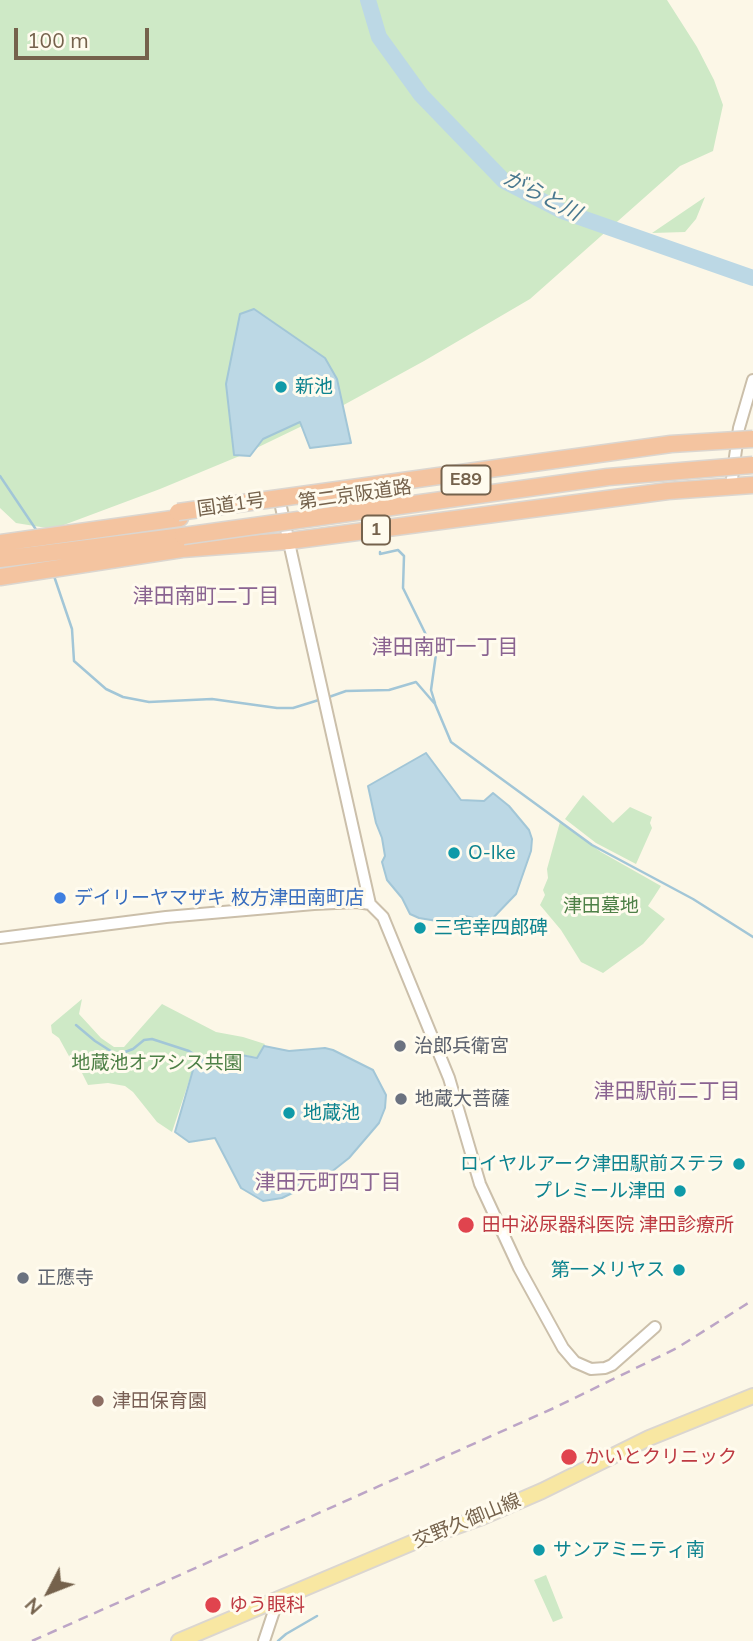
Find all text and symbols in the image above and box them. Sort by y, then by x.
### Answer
scale bar [18,14,152,58]
text: 100 m [27,27,89,53]
water label: がらと川 [499,166,585,226]
place label: 新池 [295,376,333,398]
marker: 新池 [273,379,289,395]
road number: E89 [442,466,490,494]
street label: 第二京阪道路 [297,476,413,514]
street label: 国道1号 [196,489,266,521]
road number: 1 [362,516,390,544]
district label: 津田南町二丁目 [133,584,279,610]
district label: 津田南町一丁目 [372,635,518,661]
place label: O-Ike [468,842,516,864]
marker: O-Ike [446,845,462,861]
place label: デイリーヤマザキ 枚方津田南町店 [74,887,364,909]
marker: デイリーヤマザキ 枚方津田南町店 [52,890,68,906]
park label: 津田墓地 [563,895,639,917]
place label: 三宅幸四郎碑 [434,917,548,939]
marker: 三宅幸四郎碑 [412,920,428,936]
place label: 治郎兵衛宮 [414,1035,509,1057]
marker: 治郎兵衛宮 [392,1038,408,1054]
park label: 地蔵池オアシス共園 [72,1052,242,1074]
district label: 津田駅前二丁目 [594,1079,740,1105]
place label: 地蔵大菩薩 [415,1088,510,1110]
marker: 地蔵大菩薩 [393,1091,409,1107]
place label: 地蔵池 [303,1102,360,1124]
marker: 地蔵池 [281,1105,297,1121]
place label: ロイヤルアーク津田駅前ステラ [460,1153,725,1175]
marker: ロイヤルアーク津田駅前ステラ [731,1156,747,1172]
district label: 津田元町四丁目 [255,1170,401,1196]
place label: プレミール津田 [533,1180,666,1202]
marker: プレミール津田 [672,1183,688,1199]
place label: 田中泌尿器科医院 津田診療所 [482,1214,734,1236]
marker: 田中泌尿器科医院 津田診療所 [456,1215,476,1235]
place label: 第一メリヤス [551,1259,665,1281]
marker: 第一メリヤス [671,1262,687,1278]
place label: 正應寺 [37,1267,94,1289]
marker: 正應寺 [15,1270,31,1286]
place label: 津田保育園 [112,1390,207,1412]
marker: 津田保育園 [90,1393,106,1409]
place label: かいとクリニック [585,1446,737,1468]
marker: かいとクリニック [559,1447,579,1467]
street label: 交野久御山線 [410,1489,524,1553]
place label: サンアミニティ南 [553,1539,705,1561]
marker: サンアミニティ南 [531,1542,547,1558]
north arrow [14,1557,84,1627]
text: N [20,1593,47,1619]
place label: ゆう眼科 [229,1594,305,1616]
marker: ゆう眼科 [203,1595,223,1615]

